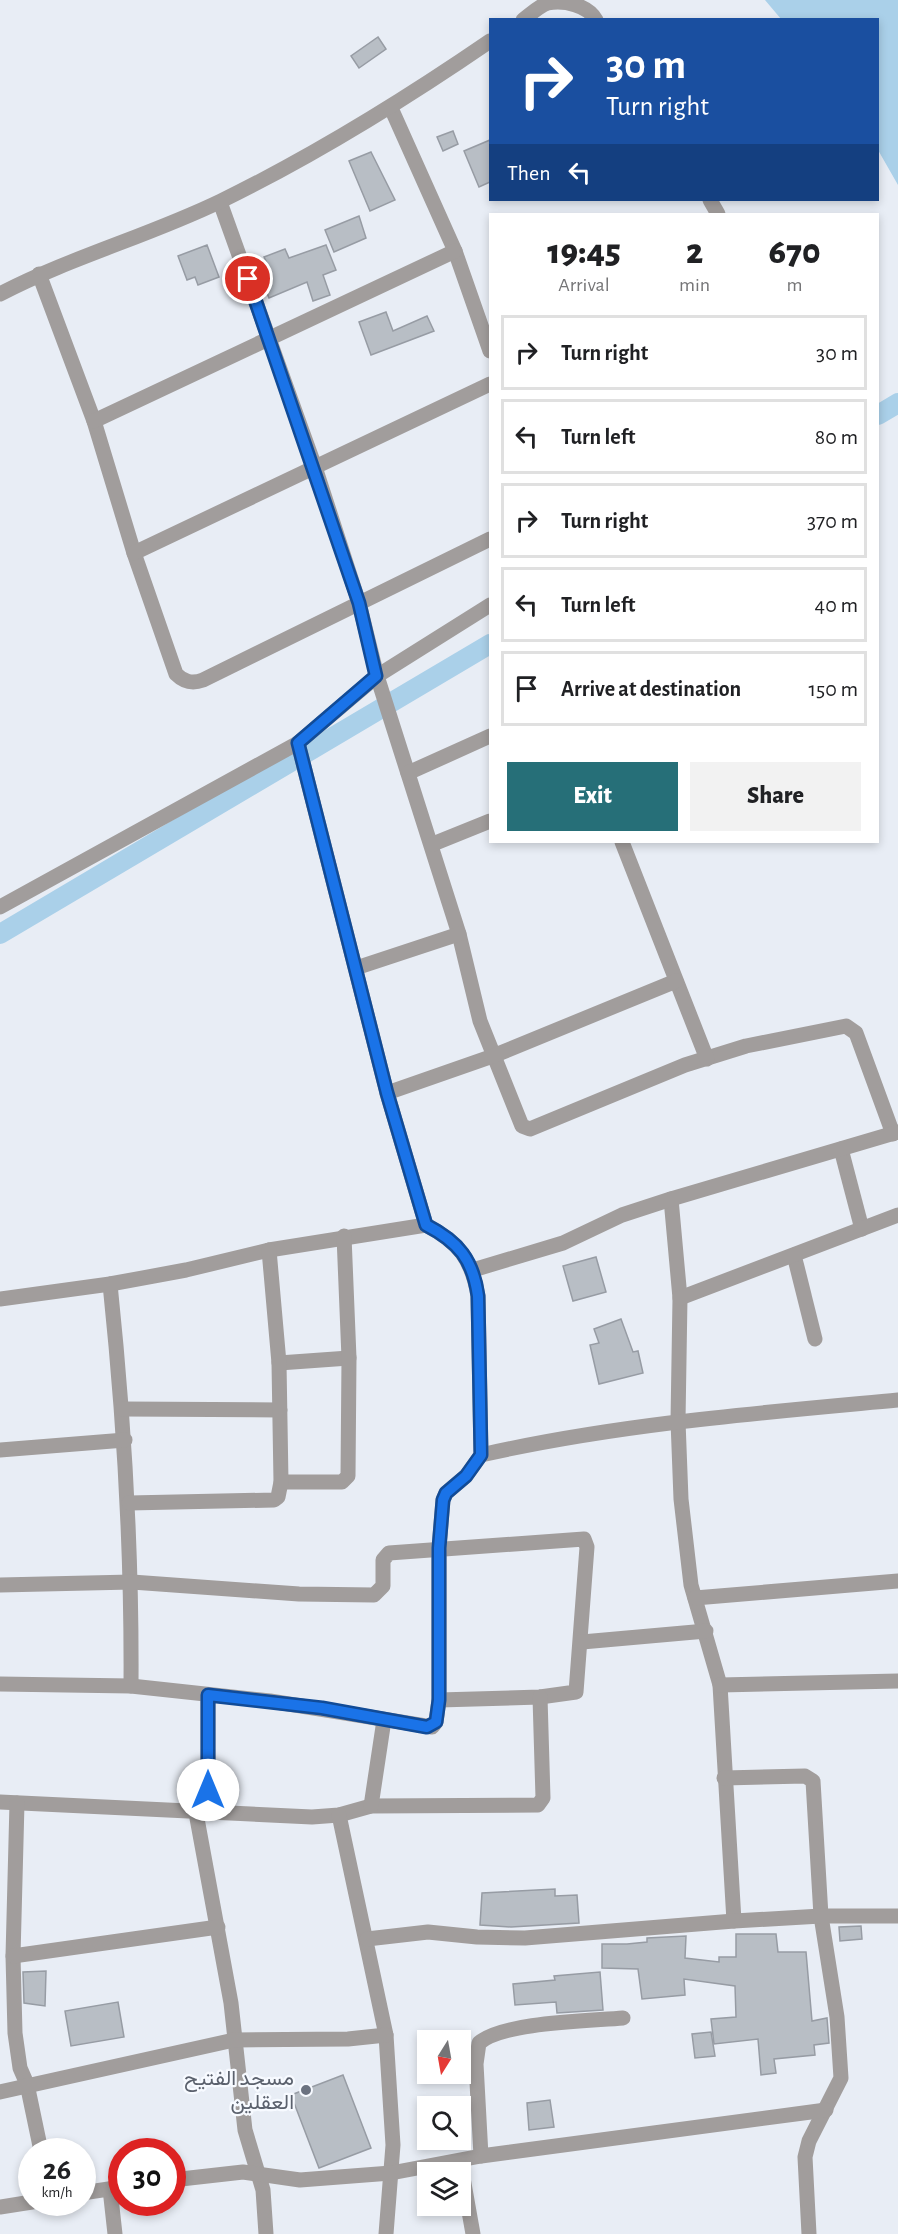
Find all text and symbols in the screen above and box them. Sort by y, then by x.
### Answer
icon: right [507,42,585,120]
text: 30 m [606,44,686,86]
text: Turn right [606,93,709,120]
icon: left [563,156,596,189]
text: Then [507,162,551,184]
text: 19:45 [547,234,621,270]
text: 2 [686,234,703,270]
text: 670 [769,234,821,270]
pin [222,253,273,304]
icon: arrive [231,262,264,295]
text: Arrival [558,275,610,295]
text: min [679,275,710,295]
text: m [787,275,803,295]
icon: right [510,336,543,369]
text: Turn right [561,342,648,364]
text: 30 m [816,342,858,364]
icon: left [510,420,543,453]
text: Turn left [561,426,635,448]
text: 80 m [815,426,858,448]
icon: right [510,504,543,537]
text: Turn right [561,510,648,532]
text: 370 m [807,510,858,532]
icon: left [510,588,543,621]
text: Turn left [561,594,635,616]
text: 40 m [815,594,858,616]
icon: arrive [510,672,543,705]
text: Arrive at destination [561,678,741,700]
text: 150 m [808,678,858,700]
button: Exit [507,762,678,831]
button: Share [690,762,861,831]
position arrow [176,1758,240,1822]
north arrow [417,2030,471,2084]
map controls [417,2030,471,2216]
place label: مسجد الفتيح العقلين [184,2068,294,2114]
marker: مسجد الفتيح العقلين [299,2083,313,2097]
button: search [417,2096,471,2150]
speed limit sign: 30 [108,2138,186,2216]
text: 26 [43,2155,71,2185]
button: layers [417,2162,471,2216]
text: km/h [42,2185,72,2200]

